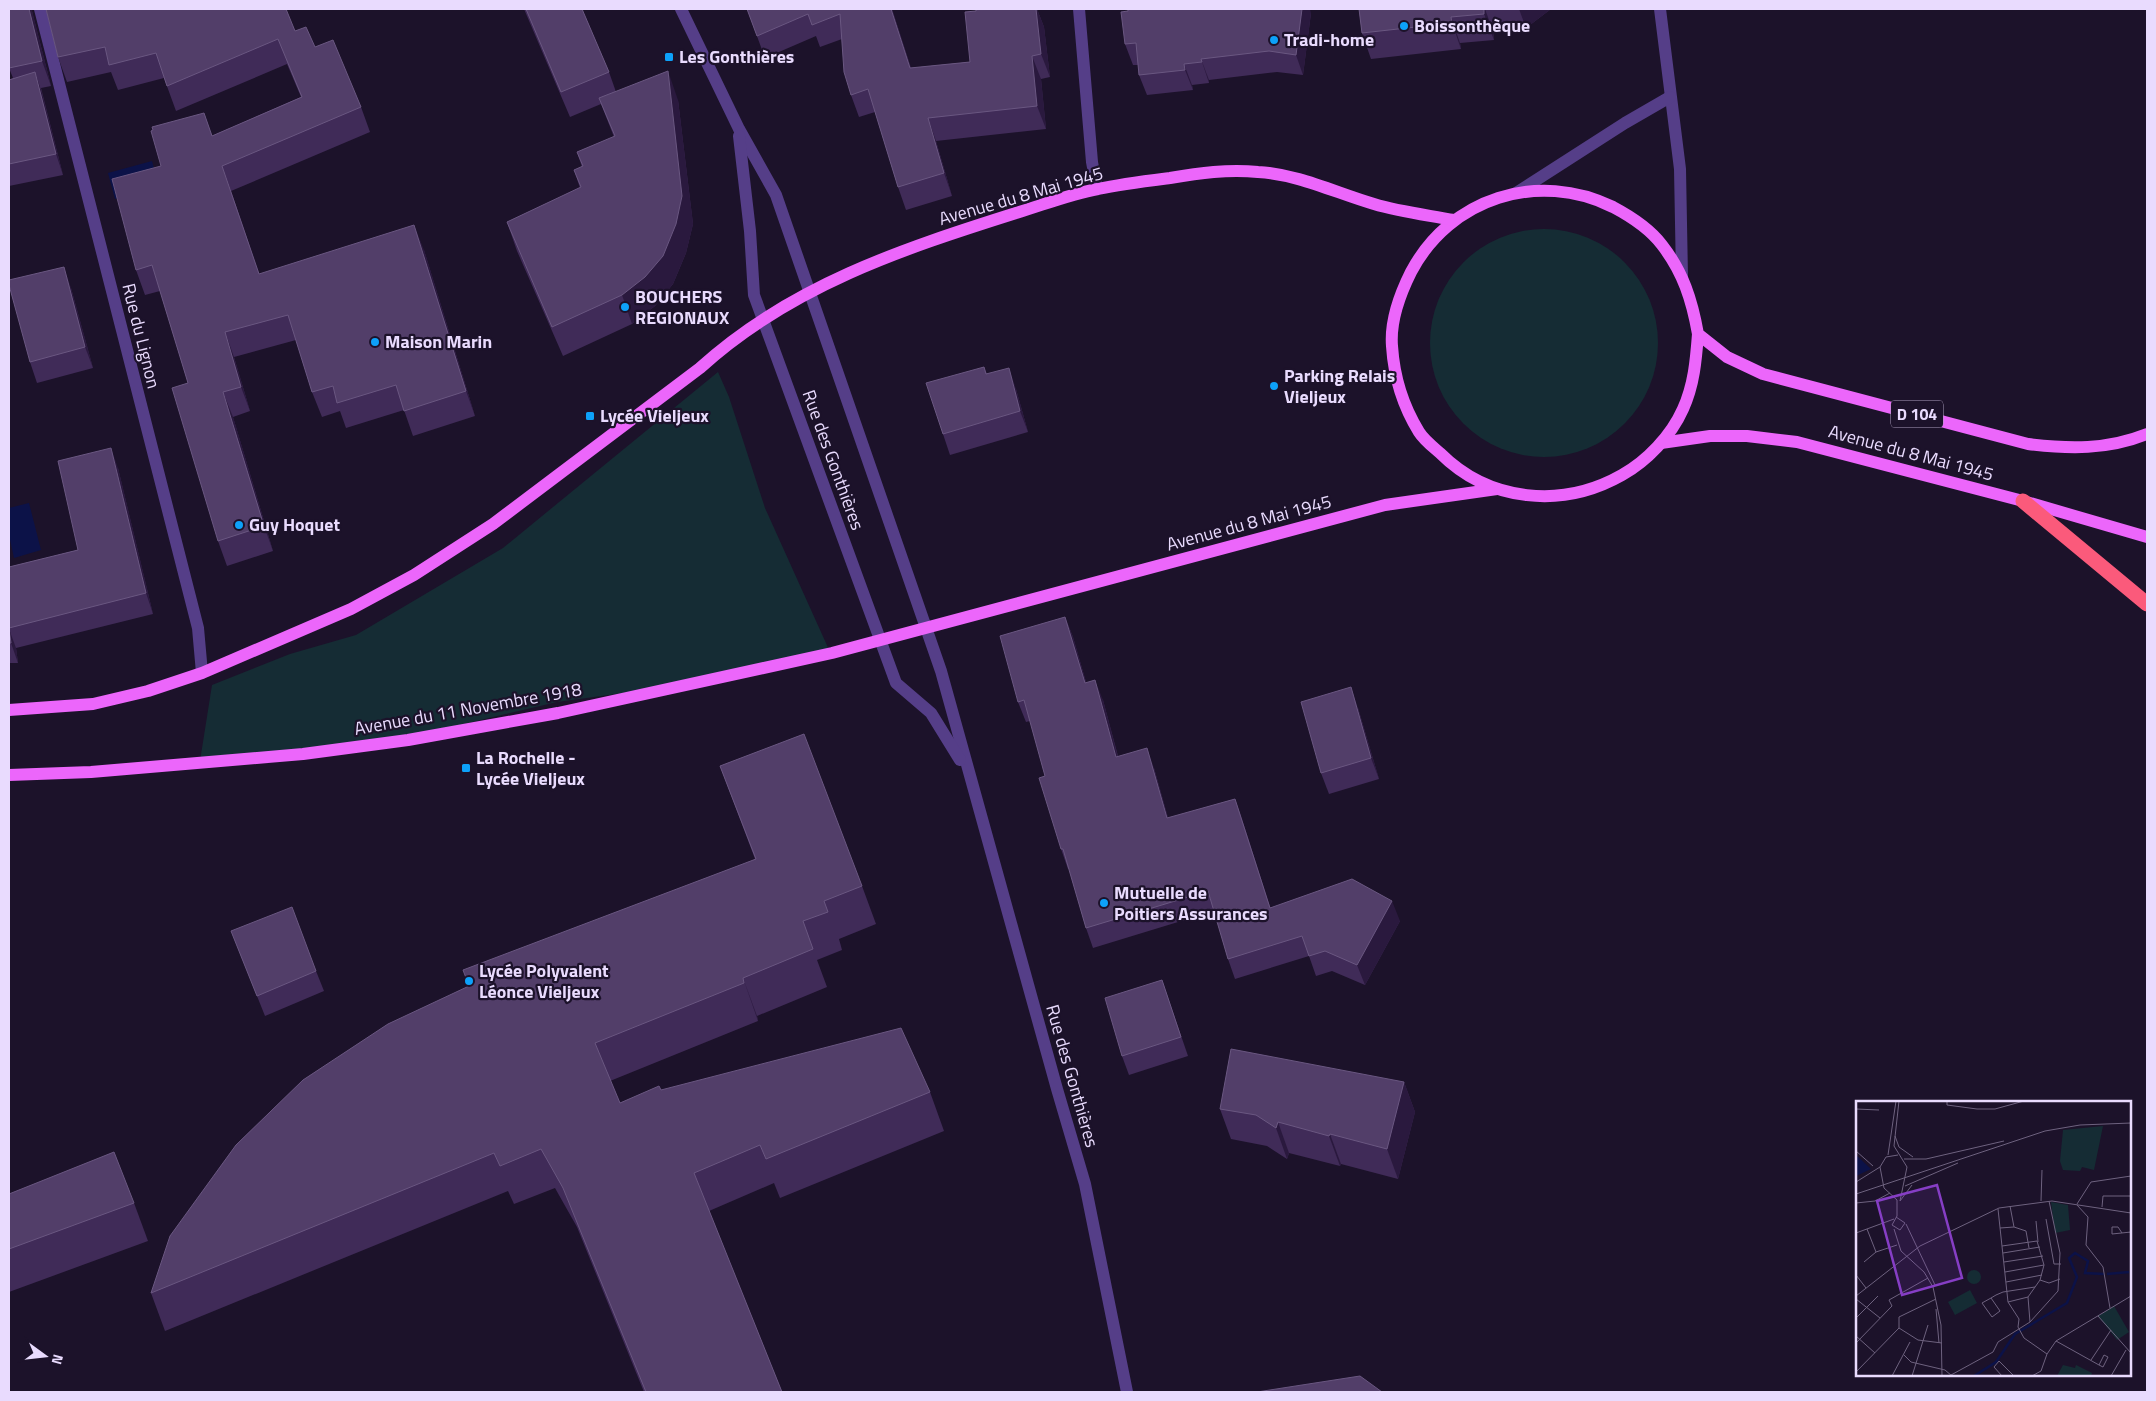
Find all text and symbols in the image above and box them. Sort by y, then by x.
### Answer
place label: Boissonthèque [1414,12,1530,39]
marker: Boissonthèque [1398,20,1410,32]
place label: Tradi-home [1284,26,1374,53]
marker: Tradi-home [1268,34,1280,46]
place label: Les Gonthières [679,43,794,70]
marker: Les Gonthières [663,51,675,63]
street label: Avenue du 8 Mai 1945 [936,159,1106,232]
street label: Rue du Lignon [115,281,168,391]
place label: BOUCHERS REGIONAUX [635,283,730,331]
marker: BOUCHERS REGIONAUX [619,301,631,313]
place label: Maison Marin [385,328,492,355]
marker: Maison Marin [369,336,381,348]
place label: Parking Relais Vieljeux [1284,362,1395,410]
marker: Parking Relais Vieljeux [1268,380,1280,392]
street label: Rue des Gonthières [796,386,871,534]
road number: D 104 [1891,400,1943,428]
place label: Lycée Vieljeux [600,402,709,429]
marker: Lycée Vieljeux [584,410,596,422]
street label: Avenue du 8 Mai 1945 [1826,418,1997,488]
street label: Avenue du 8 Mai 1945 [1163,488,1334,558]
place label: Guy Hoquet [249,511,340,538]
marker: Guy Hoquet [233,519,245,531]
street label: Avenue du 11 Novembre 1918 [352,675,584,742]
place label: La Rochelle - Lycée Vieljeux [476,744,585,792]
marker: La Rochelle - Lycée Vieljeux [460,762,472,774]
place label: Mutuelle de Poitiers Assurances [1114,879,1268,927]
marker: Mutuelle de Poitiers Assurances [1098,897,1110,909]
place label: Lycée Polyvalent Léonce Vieljeux [479,957,609,1005]
marker: Lycée Polyvalent Léonce Vieljeux [463,975,475,987]
street label: Rue des Gonthières [1039,1001,1106,1150]
inset map [1856,1101,2131,1376]
north arrow [20,1331,70,1381]
text: N [47,1352,69,1367]

